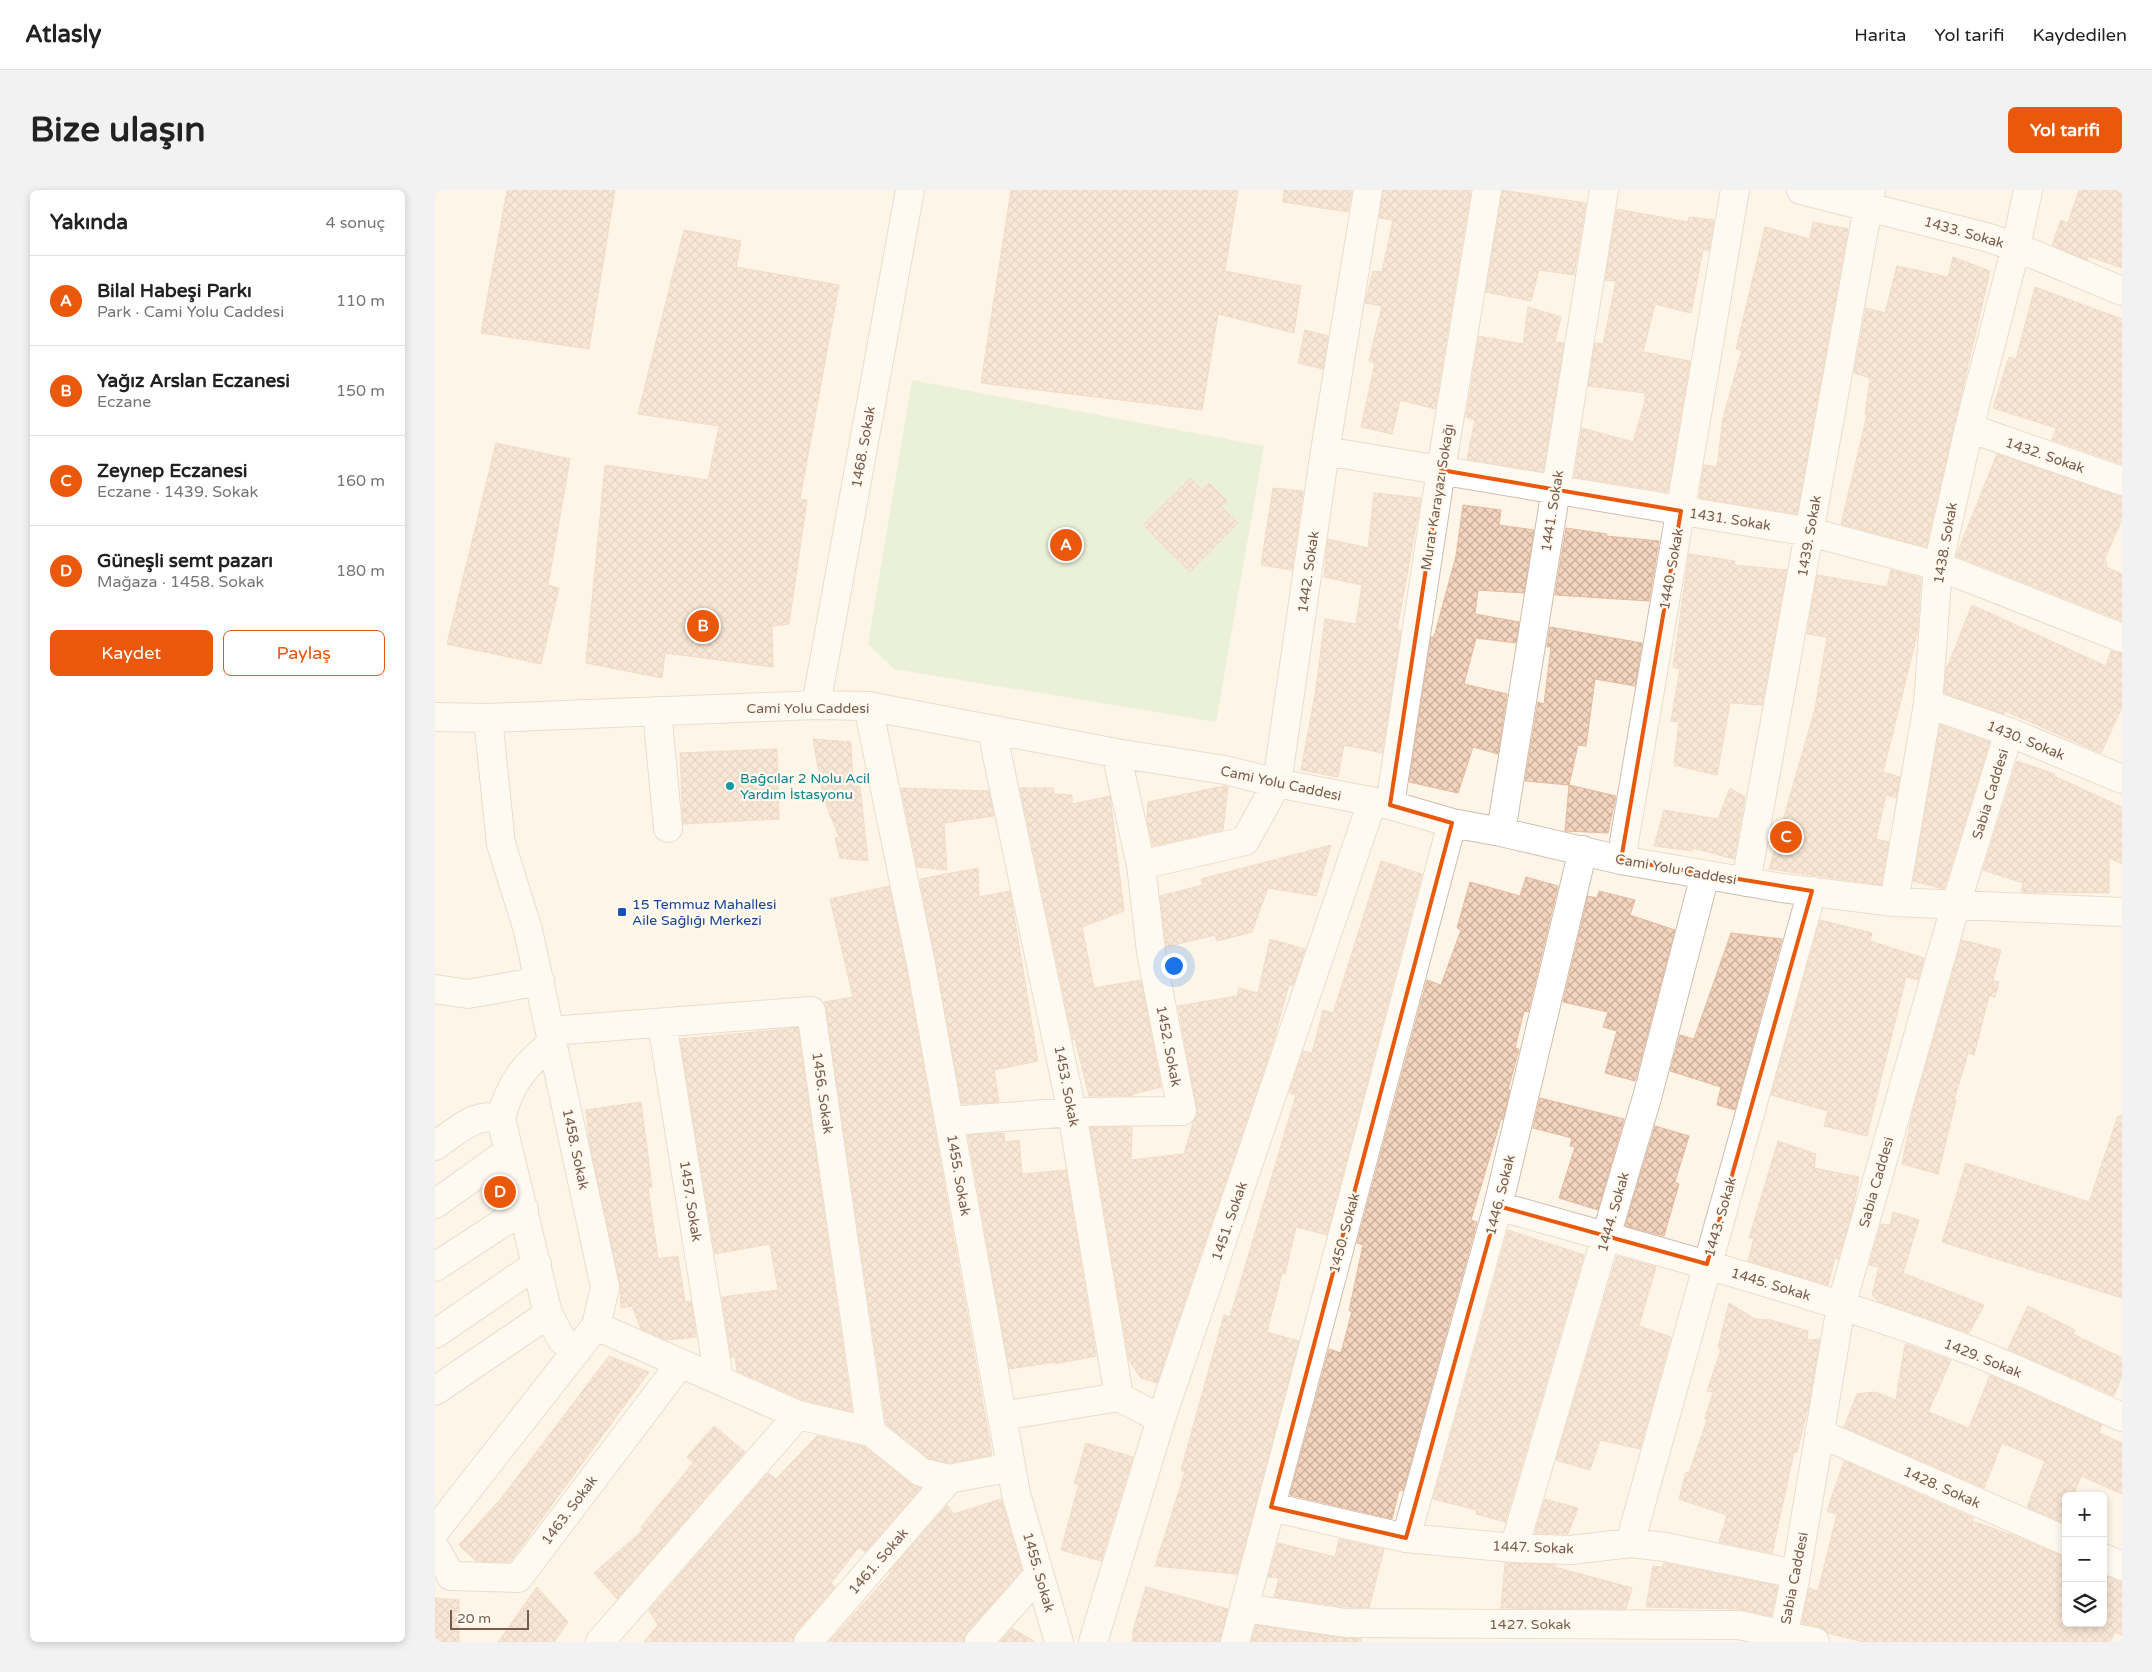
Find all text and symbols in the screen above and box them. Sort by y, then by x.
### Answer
text: Atlasly [25,20,101,49]
text: Harita [1854,24,1906,46]
text: Yol tarifi [1934,24,2004,46]
text: Kaydedilen [2032,24,2127,46]
button: Yol tarifi [2008,107,2122,153]
text: Bize ulaşın [30,109,206,151]
text: Yakında [50,210,128,235]
text: 4 sonuç [325,213,385,233]
street label: 1433. Sokak [1922,213,2006,252]
text: Bilal Habeşi Parkı [97,280,252,302]
text: A [60,291,72,311]
text: 110 m [336,291,385,311]
text: Park · Cami Yolu Caddesi [97,302,284,322]
text: Yağız Arslan Eczanesi [97,370,290,392]
text: B [60,381,72,401]
text: 150 m [336,381,385,401]
text: Eczane [97,392,151,412]
street label: 1468. Sokak [848,405,879,489]
street label: Murat Karayazı Sokağı [1417,422,1458,572]
street label: 1432. Sokak [2003,434,2087,477]
text: Zeynep Eczanesi [97,460,248,482]
street label: 1441. Sokak [1538,469,1567,553]
text: C [60,471,72,491]
text: 160 m [336,471,385,491]
text: Eczane · 1439. Sokak [97,482,258,502]
street label: 1439. Sokak [1794,494,1825,578]
street label: 1438. Sokak [1930,501,1961,585]
street label: 1431. Sokak [1688,505,1772,534]
pin: A [1050,526,1082,564]
street label: 1440. Sokak [1656,527,1687,611]
street label: 1442. Sokak [1294,530,1323,614]
text: Güneşli semt pazarı [97,550,273,572]
text: D [60,561,72,581]
text: 180 m [336,561,385,581]
text: Mağaza · 1458. Sokak [97,572,264,592]
pin: B [687,607,719,645]
button: Kaydet [50,630,213,676]
button: Paylaş [223,630,385,676]
street label: Cami Yolu Caddesi [746,700,870,717]
street label: 1430. Sokak [1984,717,2068,764]
street label: Sabia Caddesi [1969,747,2012,841]
street label: Cami Yolu Caddesi [1219,762,1343,805]
place label: Bağcılar 2 Nolu Acil Yardım İstasyonu [740,770,870,803]
marker: Bağcılar 2 Nolu Acil Yardım İstasyonu [724,780,736,792]
pin: C [1770,818,1802,856]
street label: Cami Yolu Caddesi [1614,850,1738,889]
place label: 15 Temmuz Mahallesi Aile Sağlığı Merkezi [632,896,776,929]
marker: 15 Temmuz Mahallesi Aile Sağlığı Merkezi [616,906,628,918]
your location [1161,953,1187,979]
street label: 1452. Sokak [1152,1004,1185,1089]
street label: 1453. Sokak [1050,1044,1083,1129]
street label: 1456. Sokak [808,1051,837,1135]
street label: 1458. Sokak [559,1107,592,1192]
street label: 1455. Sokak [943,1133,974,1218]
street label: Sabia Caddesi [1855,1135,1898,1230]
street label: 1446. Sokak [1482,1153,1519,1237]
street label: 1457. Sokak [676,1159,705,1243]
street label: 1444. Sokak [1594,1170,1633,1254]
pin: D [484,1173,516,1211]
street label: 1443. Sokak [1701,1175,1740,1259]
street label: 1451. Sokak [1208,1179,1251,1263]
street label: 1450. Sokak [1326,1191,1363,1275]
street label: 1445. Sokak [1729,1264,1813,1305]
street label: 1429. Sokak [1941,1335,2025,1382]
street label: 1428. Sokak [1901,1463,1983,1512]
street label: 1463. Sokak [538,1472,601,1548]
map controls [2062,1492,2107,1627]
button: + [2062,1492,2107,1537]
street label: 1461. Sokak [845,1524,912,1598]
street label: 1455. Sokak [1019,1530,1058,1614]
street label: Sabia Caddesi [1777,1530,1812,1626]
button: − [2062,1537,2107,1582]
street label: 1447. Sokak [1492,1538,1575,1557]
button: layers [2062,1582,2107,1627]
scale bar [450,1607,529,1630]
text: 20 m [457,1610,491,1627]
street label: 1427. Sokak [1489,1616,1571,1633]

